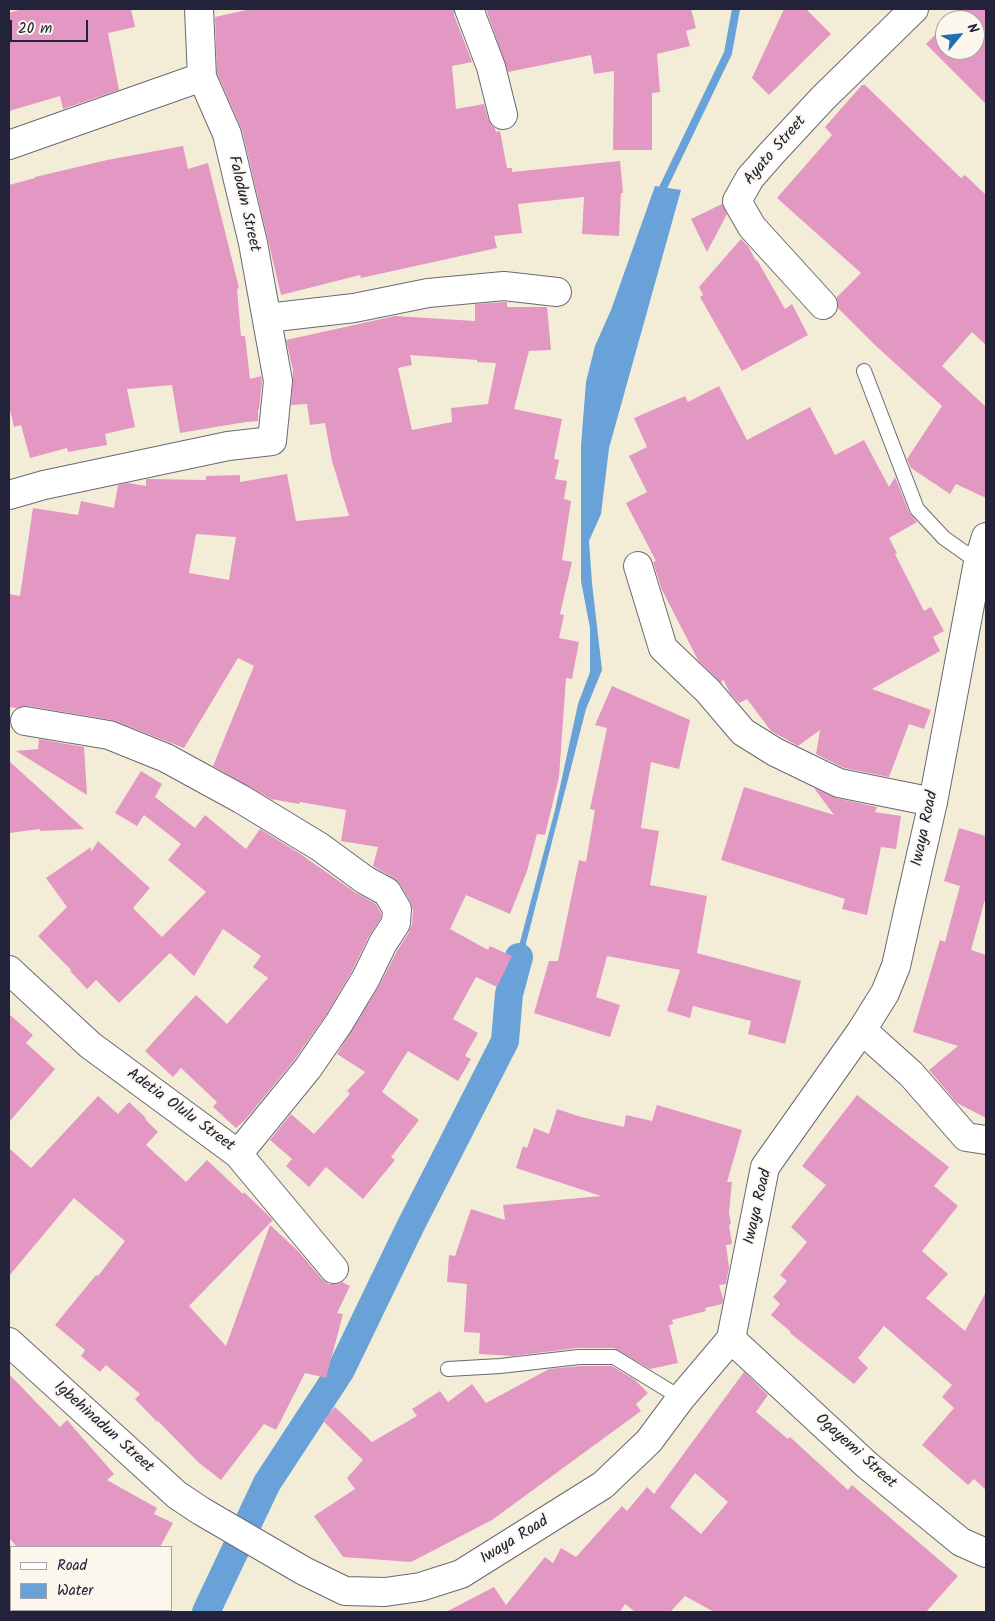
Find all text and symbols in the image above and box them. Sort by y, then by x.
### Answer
scale bar [12,10,90,42]
north arrow [935,10,985,60]
text: 20 m [18,17,52,41]
text: N [961,19,984,37]
street label: Ayato Street [741,113,811,189]
street label: Falodun Street [223,154,263,254]
street label: Iwaya Road [909,789,943,869]
street label: Adetia Olulu Street [122,1065,238,1157]
street label: Iwaya Road [741,1167,777,1247]
street label: Igbehinadun Street [49,1378,157,1478]
street label: Ogayemi Street [810,1410,900,1494]
street label: Iwaya Road [477,1513,553,1569]
legend [10,1546,172,1611]
text: Road [57,1554,87,1578]
text: Water [57,1579,93,1603]

